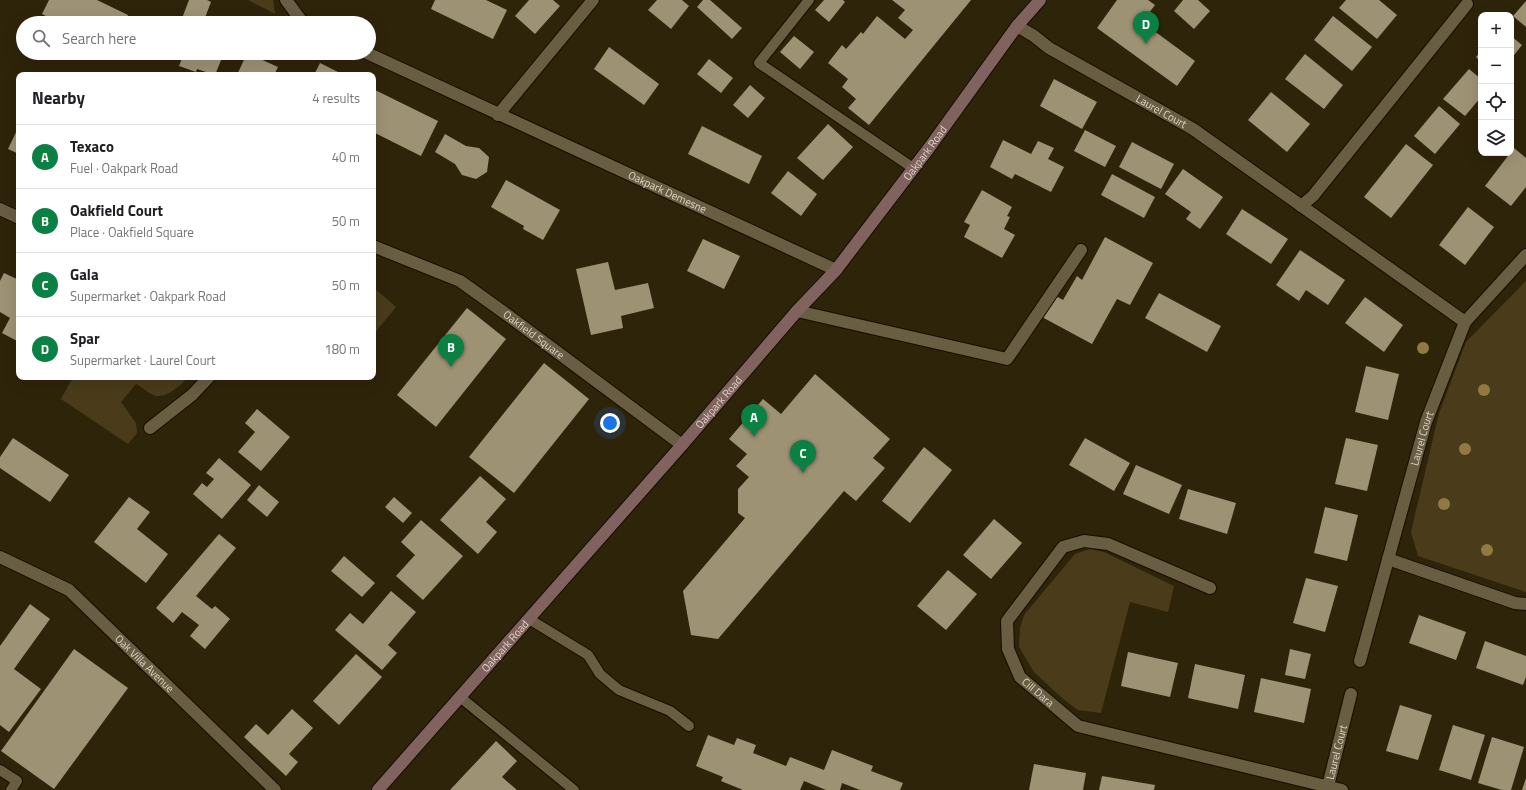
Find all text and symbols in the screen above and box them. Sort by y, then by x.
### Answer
pin: D [1133,11,1159,44]
map controls [1478,12,1514,156]
button: + [1478,12,1514,48]
search box [16,16,376,60]
icon: search [30,27,52,49]
text: Search here [62,27,136,50]
button: − [1478,48,1514,84]
button: locate [1478,84,1514,120]
text: Nearby [32,85,85,111]
text: 4 results [312,88,360,108]
street label: Laurel Court [1133,91,1190,132]
button: layers [1478,120,1514,156]
street label: Oakpark Road [899,122,951,184]
text: Texaco [70,135,114,158]
text: A [41,147,49,167]
text: 40 m [332,147,360,167]
text: Fuel · Oakpark Road [70,158,178,178]
street label: Oakpark Demesne [625,167,710,217]
text: Oakfield Court [70,199,163,222]
text: B [41,211,49,231]
text: 50 m [332,211,360,231]
text: Place · Oakfield Square [70,222,194,242]
text: Gala [70,263,99,286]
text: C [41,275,49,295]
text: 50 m [332,275,360,295]
text: Supermarket · Oakpark Road [70,286,226,306]
street label: Oakfield Square [500,306,568,363]
text: Spar [70,327,100,350]
pin: B [438,334,464,367]
text: D [41,339,49,359]
text: 180 m [324,339,360,359]
text: Supermarket · Laurel Court [70,350,216,370]
street label: Oakpark Road [691,372,746,432]
pin: A [741,404,767,437]
street label: Laurel Court [1406,409,1438,467]
your location [600,413,620,433]
pin: C [790,440,816,473]
street label: Oakpark Road [478,616,532,676]
street label: Oak Villa Avenue [112,631,178,696]
street label: Cill Dara [1018,674,1058,711]
street label: Laurel Court [1322,723,1351,781]

